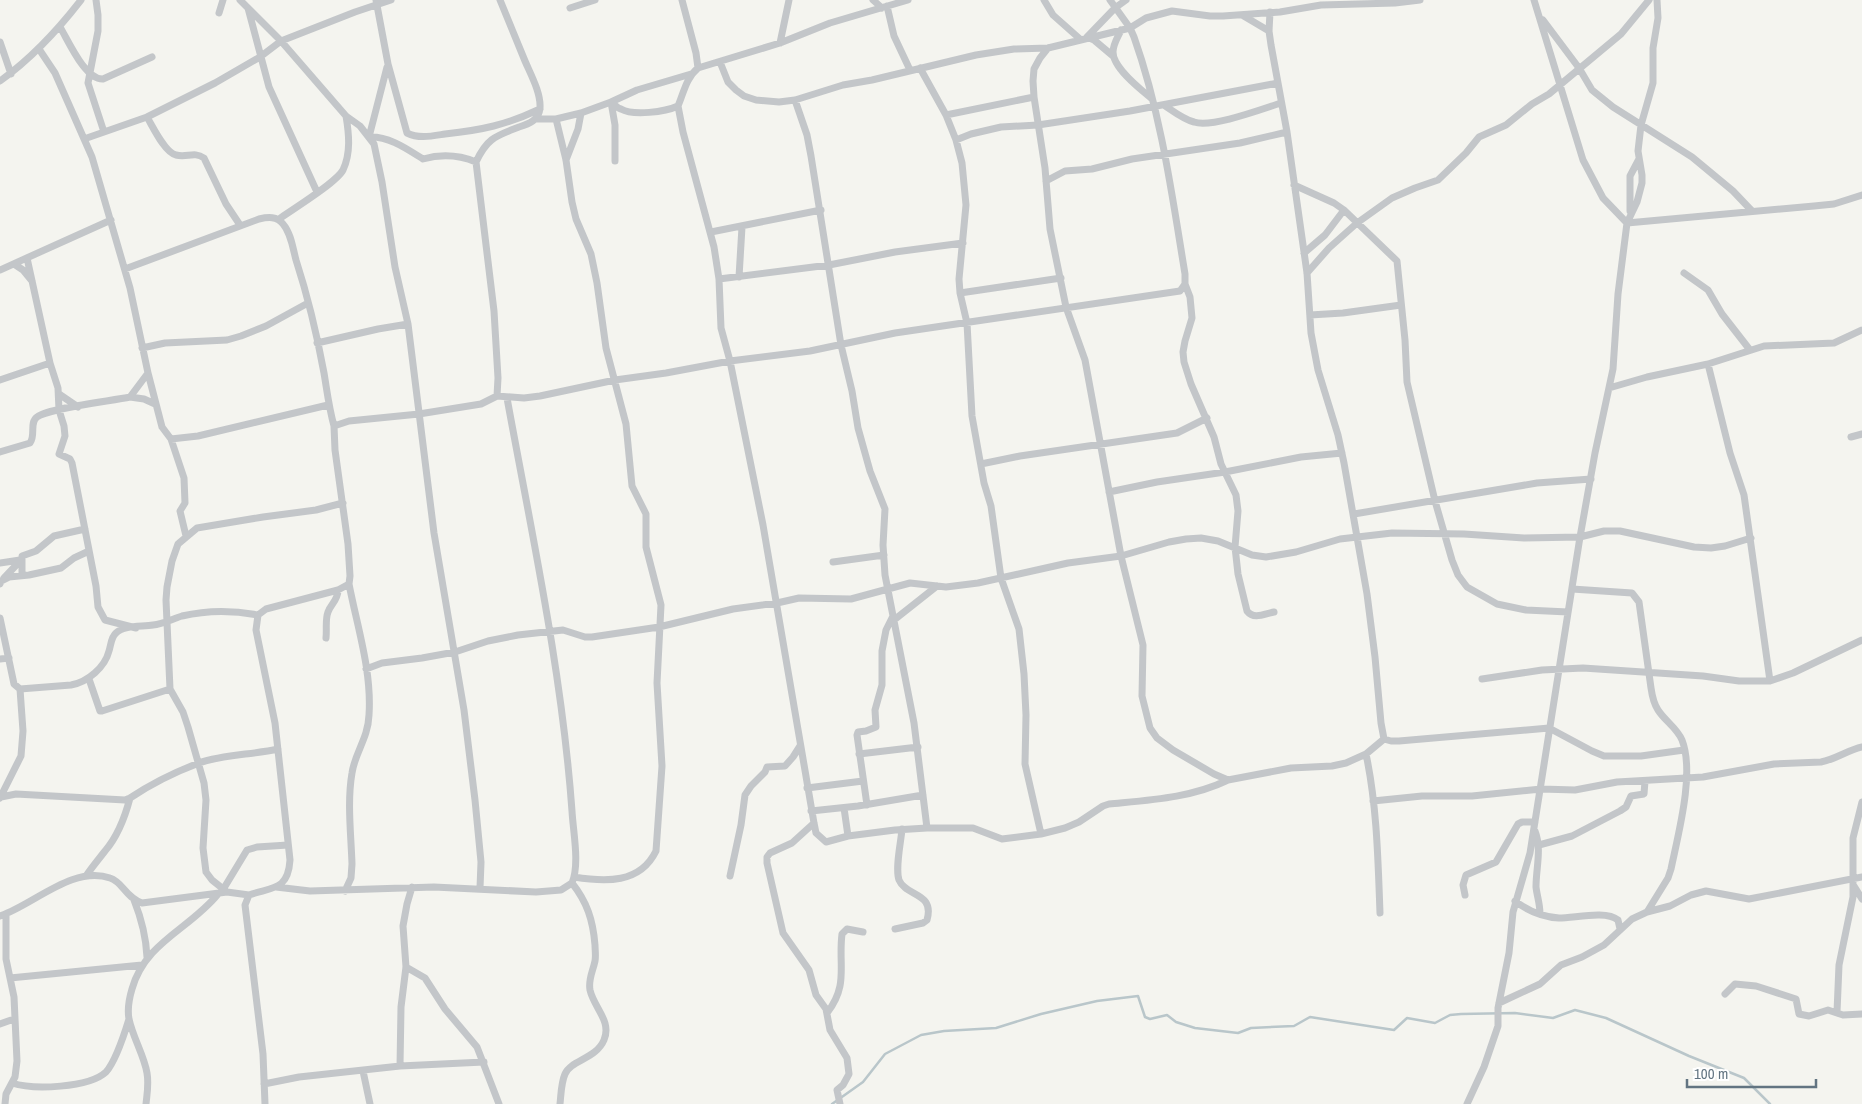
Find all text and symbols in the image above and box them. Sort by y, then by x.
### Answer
scale bar [1687,1056,1816,1088]
text: 100 m [1694,1063,1728,1084]

